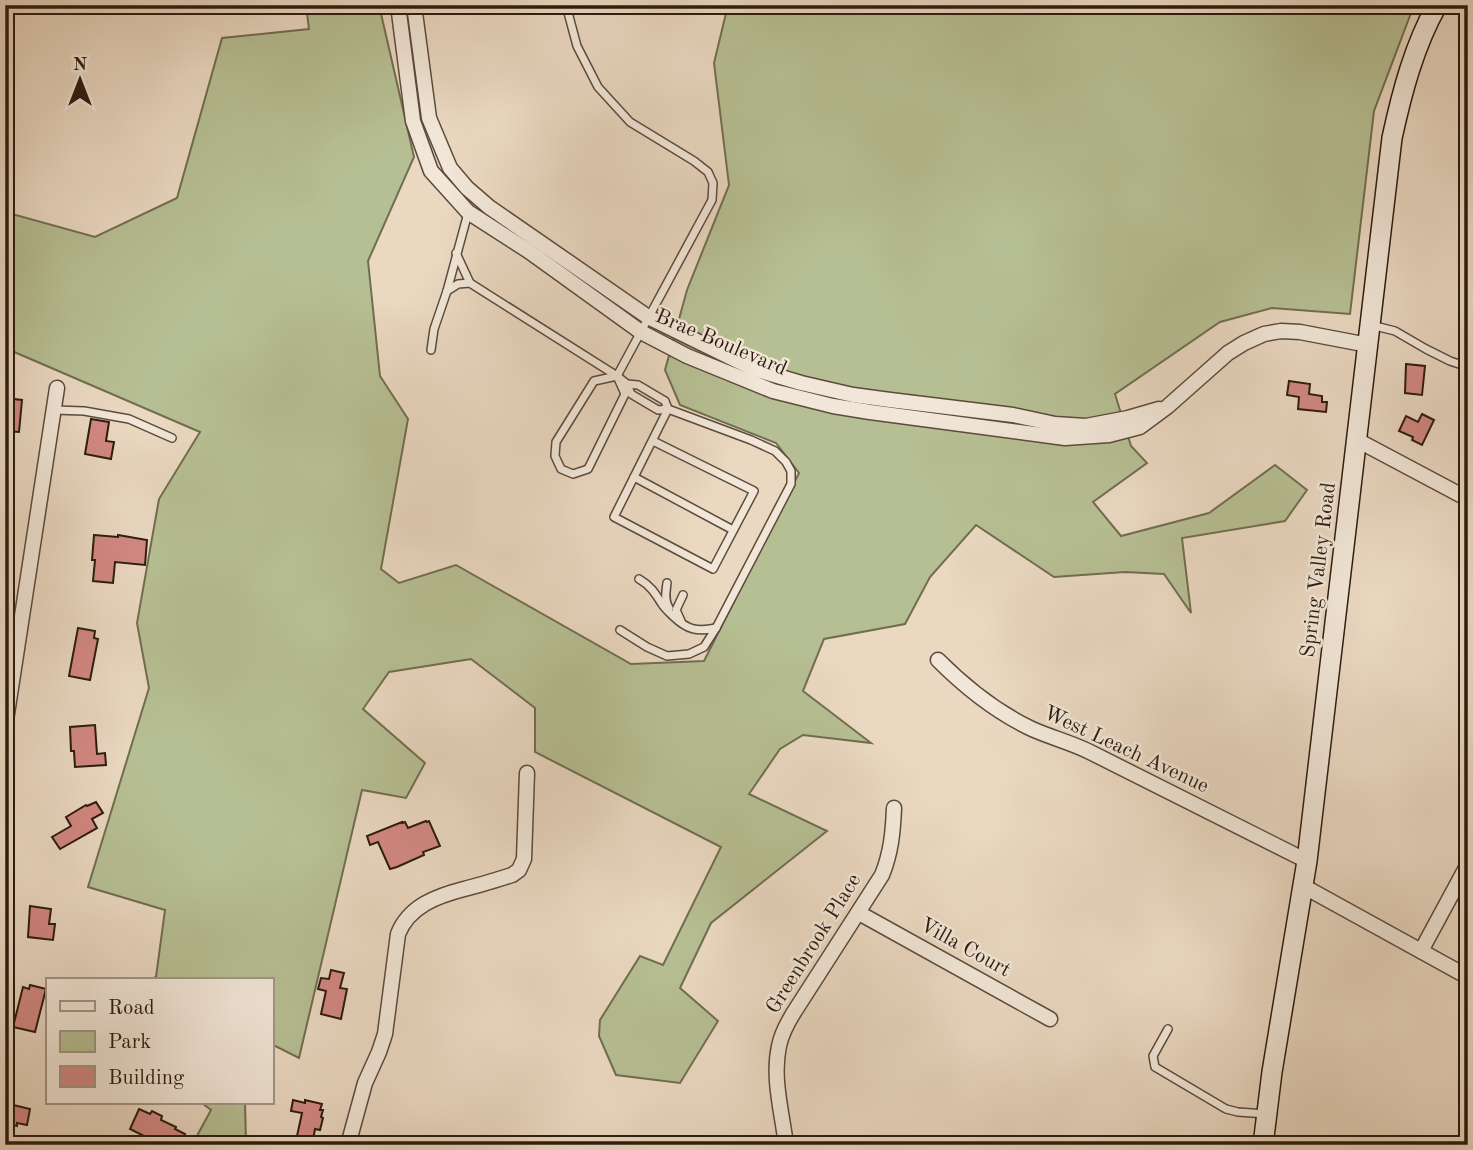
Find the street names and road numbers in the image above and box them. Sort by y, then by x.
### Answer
street label: Brae Boulevard [652,306,790,380]
street label: Spring Valley Road [1298,481,1340,659]
street label: West Leach Avenue [1040,703,1212,797]
street label: Greenbrook Place [763,870,865,1018]
street label: Villa Court [916,915,1014,981]

